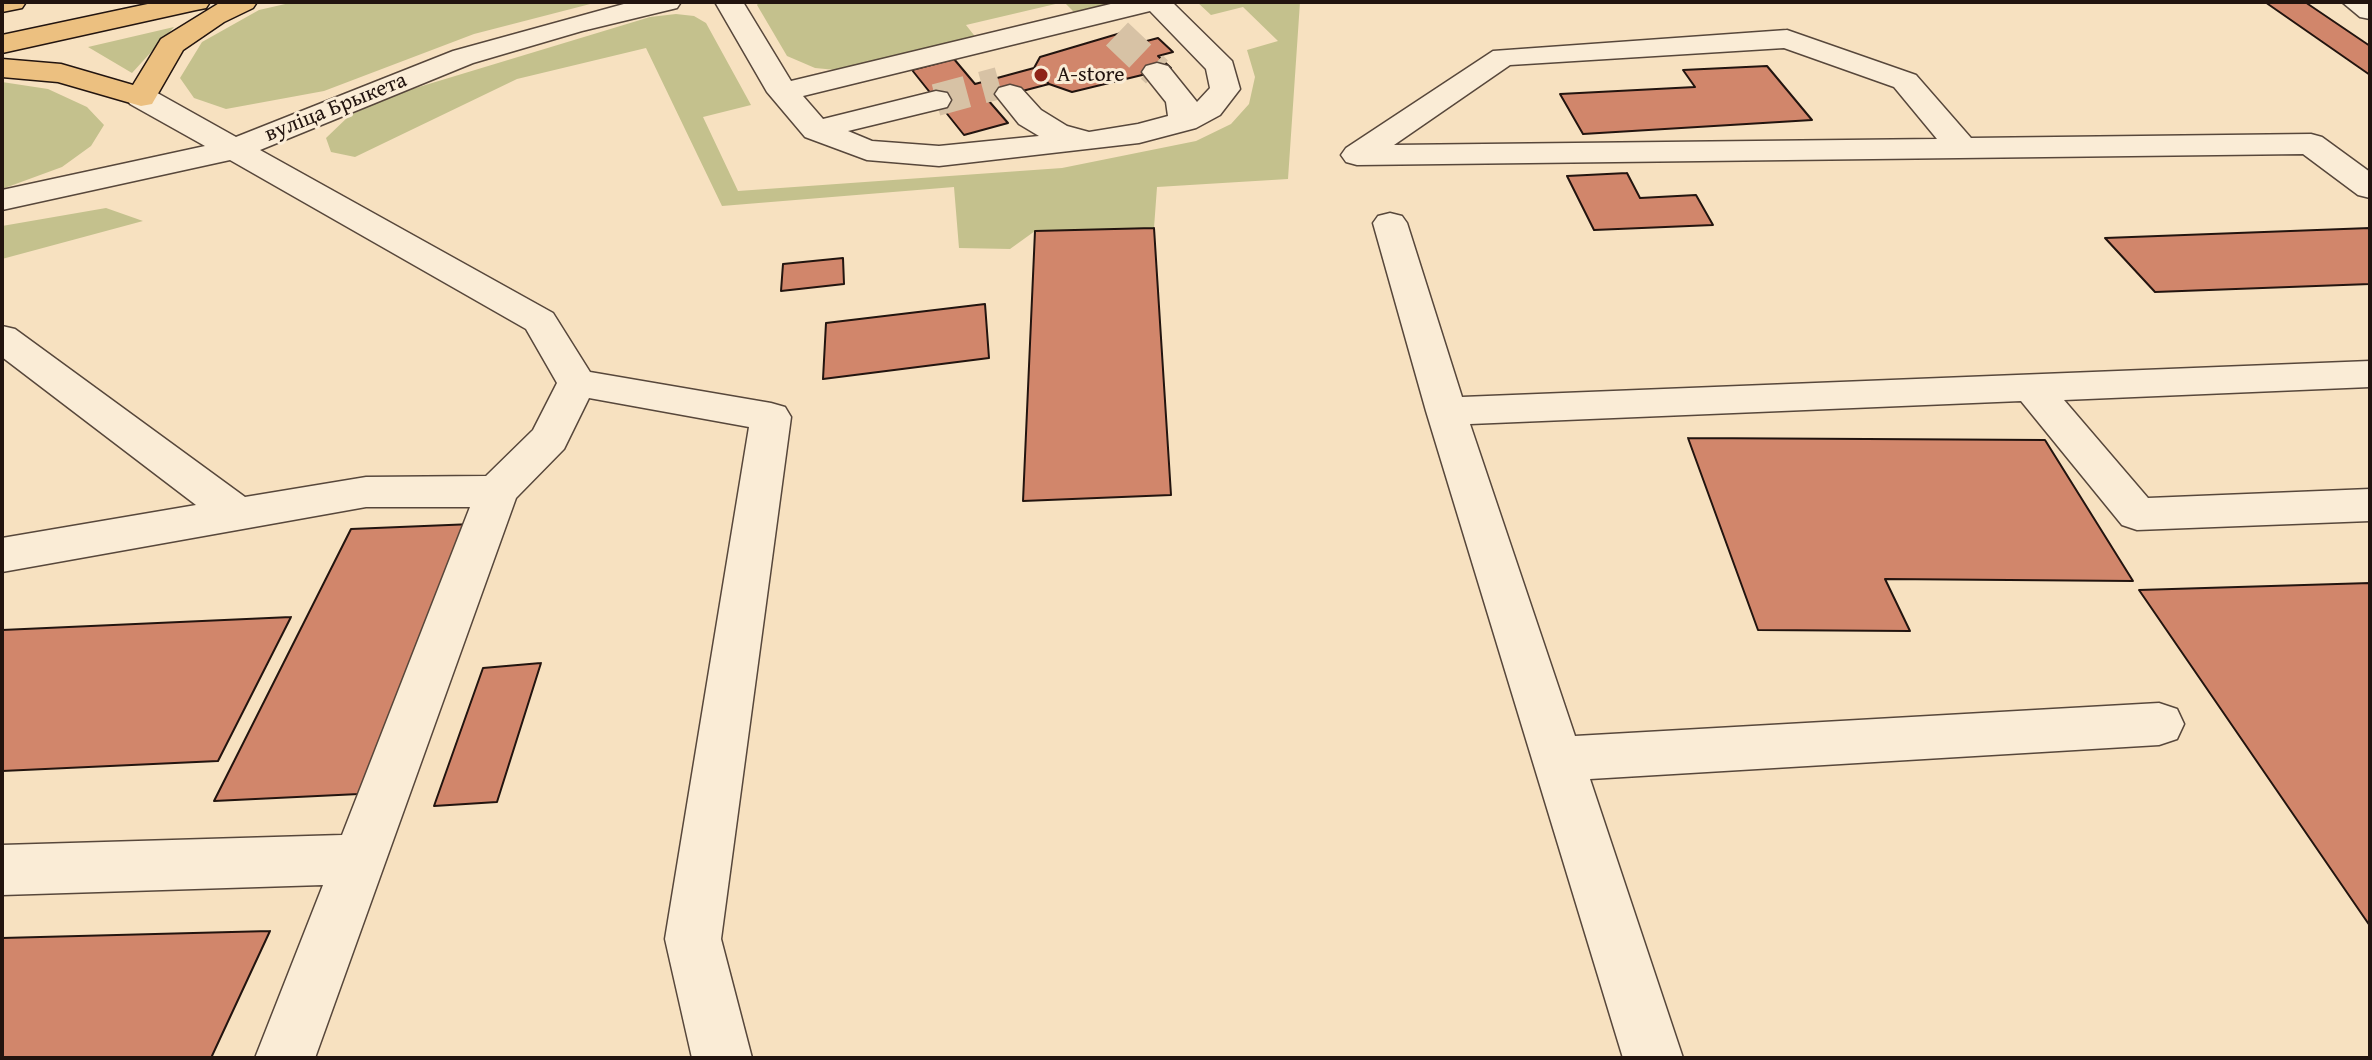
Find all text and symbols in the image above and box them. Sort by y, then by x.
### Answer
place label: А-store [1057,62,1125,88]
marker: А-store [1032,66,1050,84]
street label: вуліца Брыкета [261,68,411,148]

